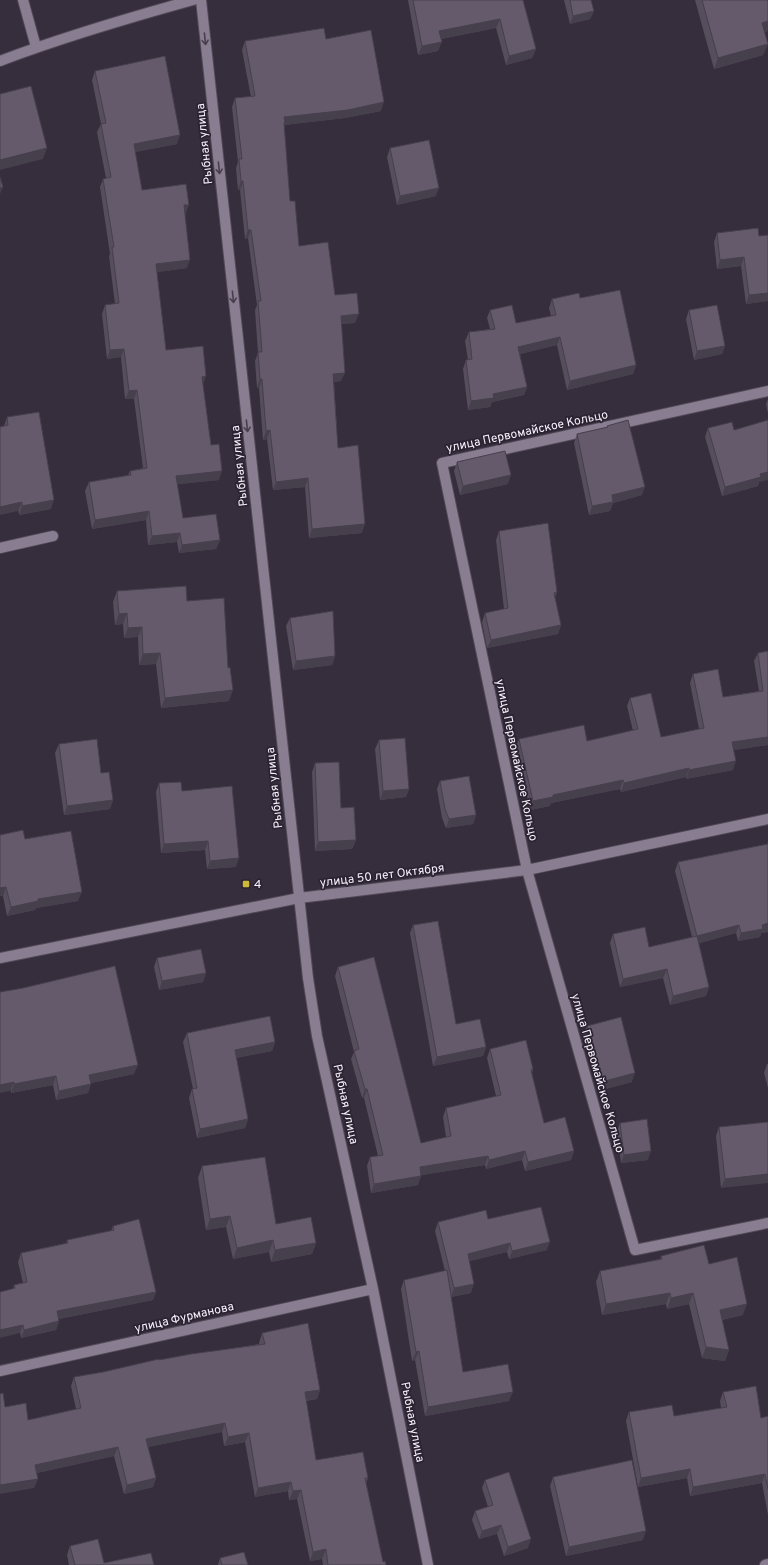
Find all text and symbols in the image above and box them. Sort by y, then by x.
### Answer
one-way arrow [201,32,209,45]
street label: Рыбная улица [193,103,217,185]
one-way arrow [215,161,223,174]
one-way arrow [230,290,237,303]
street label: улица Первомайское Кольцо [445,407,610,457]
one-way arrow [244,420,251,433]
street label: Рыбная улица [228,425,252,507]
street label: улица Первомайское Кольцо [491,678,541,843]
street label: Рыбная улица [263,747,287,829]
street label: улица 50 лет Октября [319,860,445,892]
place label: 4 [254,877,261,893]
marker: 4 [241,879,251,889]
street label: улица Первомайское Кольцо [567,992,628,1155]
street label: Рыбная улица [329,1063,361,1146]
street label: улица Фурманова [133,1299,236,1337]
street label: Рыбная улица [396,1381,428,1464]

